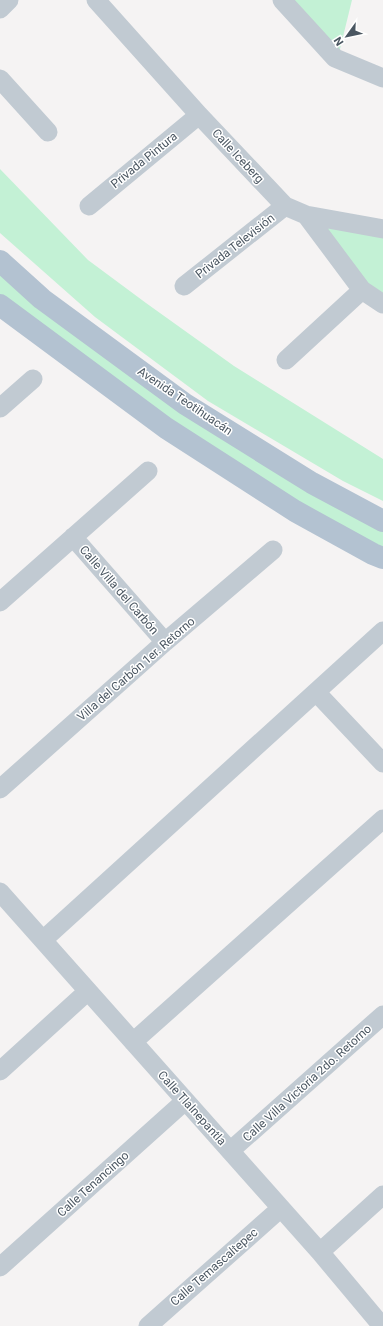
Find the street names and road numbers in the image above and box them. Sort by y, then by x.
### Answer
street label: Calle Iceberg [209,126,267,186]
street label: Privada Pintura [108,129,180,191]
street label: Privada Televisión [193,211,277,281]
street label: Avenida Teotihuacán [135,364,235,438]
street label: Calle Villa del Carbón [77,543,161,637]
street label: Villa del Carbón 1er. Retorno [74,614,198,724]
street label: Calle Villa Victoria 2do. Retorno [240,1022,374,1144]
street label: Calle Tlalnepantla [155,1068,229,1148]
street label: Calle Tenancingo [54,1148,132,1220]
street label: Calle Temascaltepec [168,1225,260,1309]

